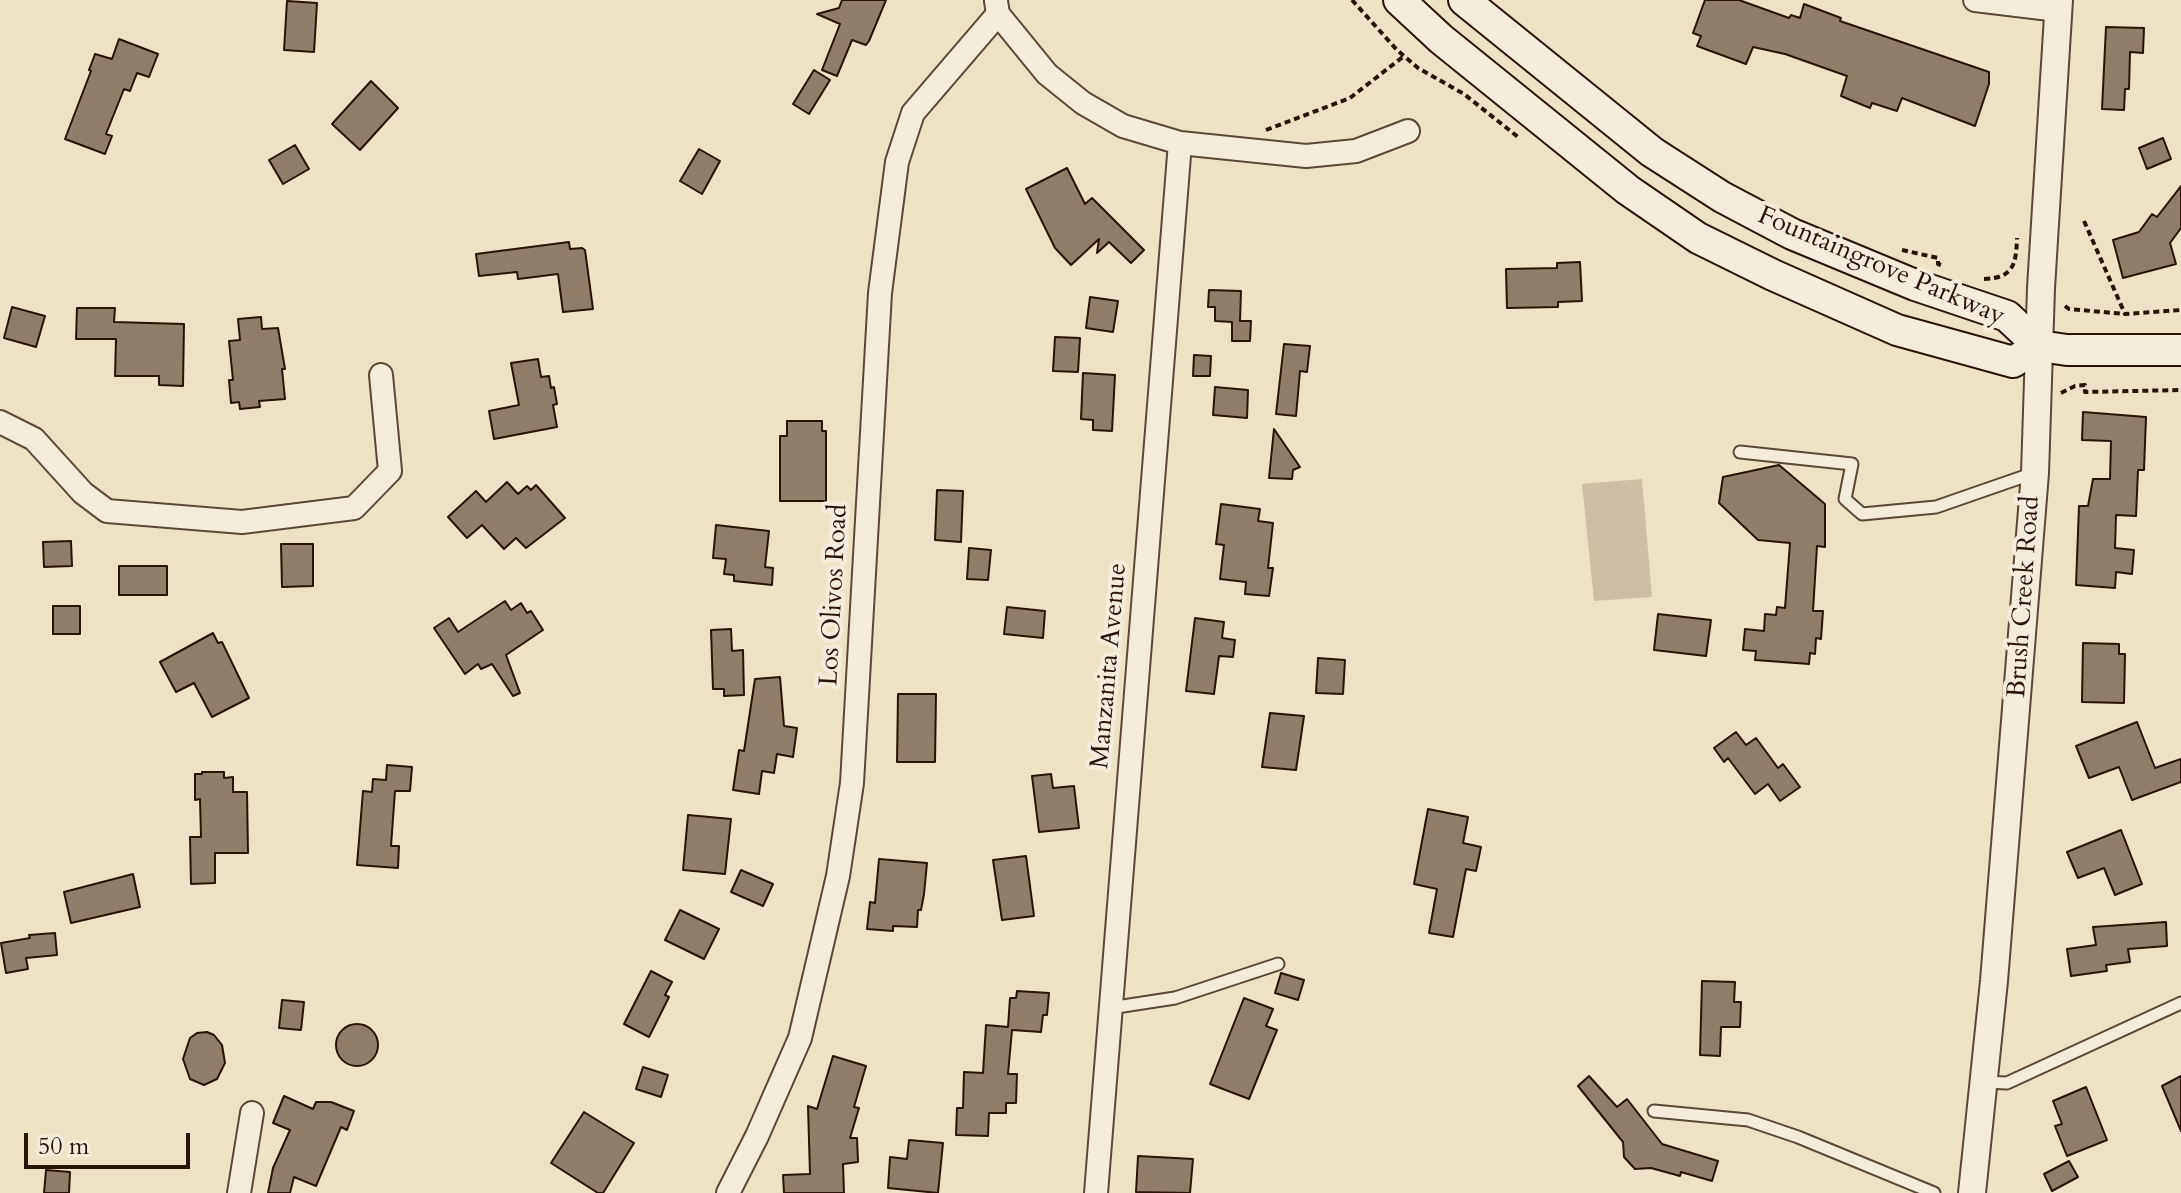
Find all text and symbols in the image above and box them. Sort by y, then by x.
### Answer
street label: Fountaingrove Parkway [1753,201,2009,333]
street label: Brush Creek Road [2002,495,2048,699]
street label: Los Olivos Road [815,503,855,687]
street label: Manzanita Avenue [1085,562,1135,770]
scale bar [28,1117,194,1167]
text: 50 m [38,1130,89,1163]

